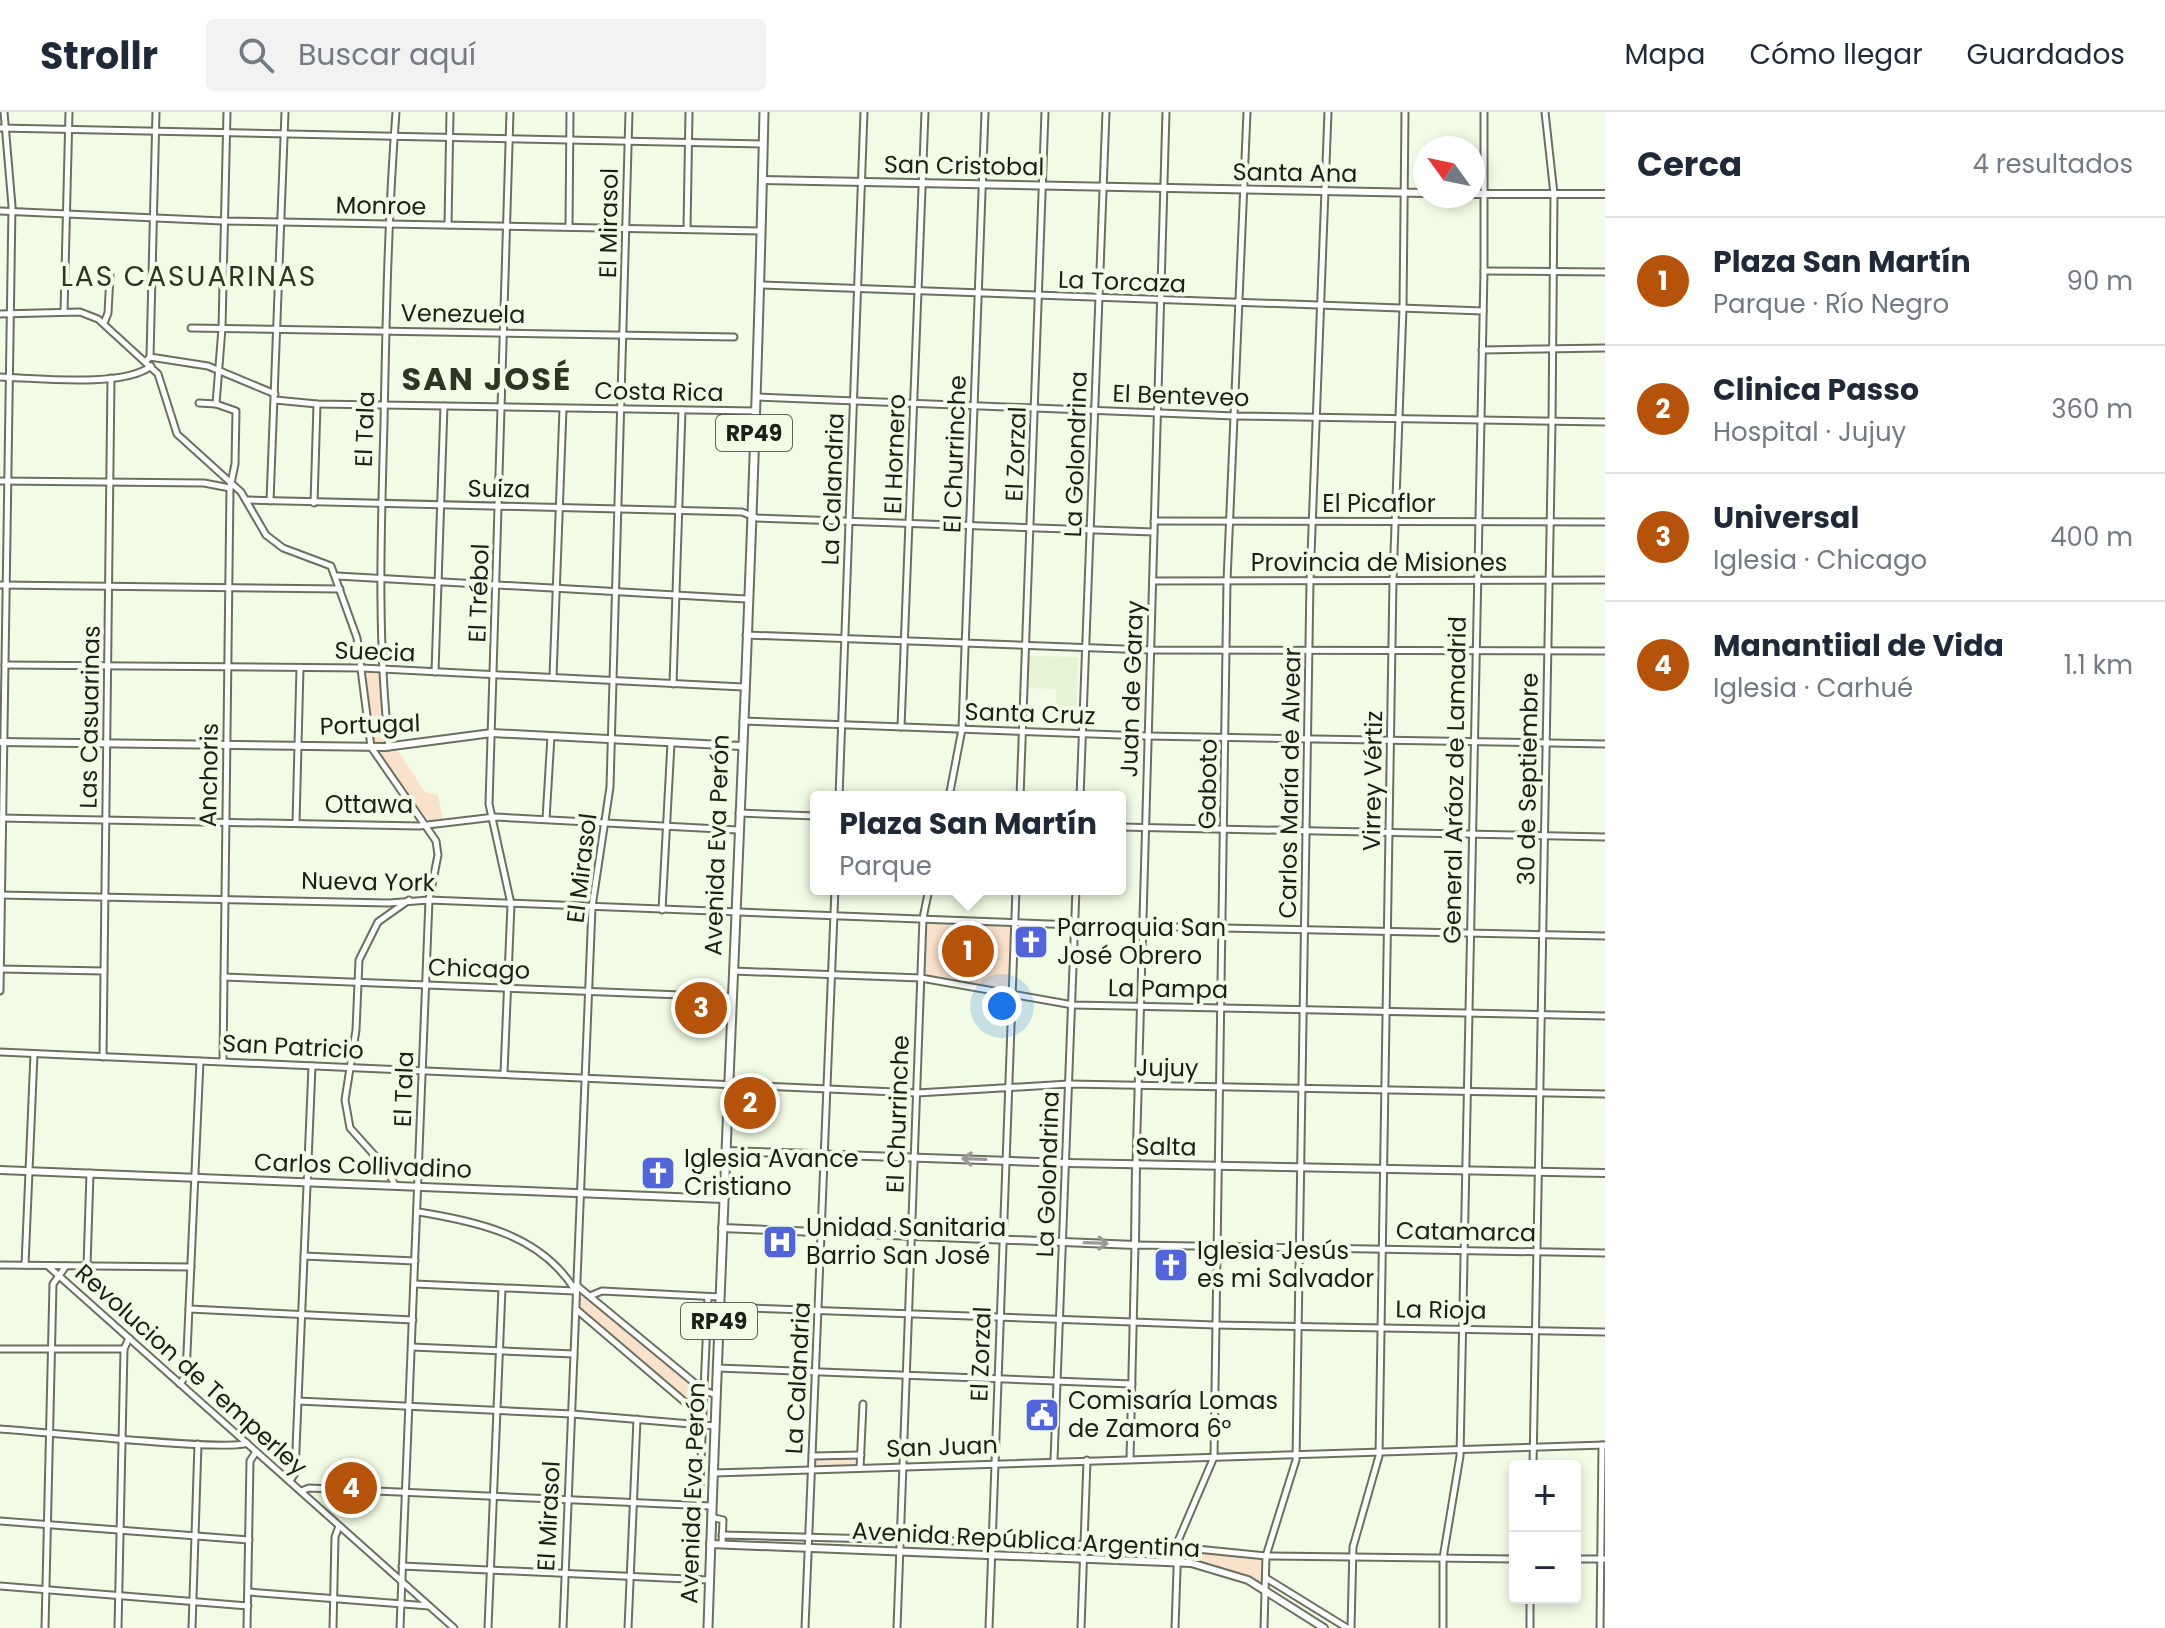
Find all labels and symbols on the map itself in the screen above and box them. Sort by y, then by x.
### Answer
north arrow [1413,136,1485,208]
street label: San Cristobal [884,148,1045,183]
street label: Santa Ana [1232,155,1358,190]
street label: El Mirasol [591,168,626,278]
street label: Monroe [335,188,427,223]
district label: LAS CASUARINAS [61,257,317,296]
street label: La Torcaza [1057,263,1187,300]
street label: Venezuela [400,296,526,331]
district label: SAN JOSÉ [402,356,572,401]
street label: La Golondrina [1056,370,1095,538]
street label: Costa Rica [594,374,724,409]
street label: El Churrinche [935,375,974,533]
street label: El Benteveo [1112,377,1250,414]
street label: El Tala [347,390,382,468]
street label: El Hornero [876,393,913,515]
street label: El Zorzal [997,406,1034,502]
street label: La Calandria [813,412,852,566]
road number: RP49 [716,415,792,451]
street label: Suiza [467,471,531,506]
street label: El Picaflor [1322,487,1436,520]
street label: El Trébol [460,543,497,643]
street label: Provincia de Misiones [1251,546,1507,579]
street label: Juan de Garay [1112,599,1151,778]
street label: General Aráoz de Lamadrid [1435,616,1474,944]
street label: Las Casuarinas [71,625,108,809]
street label: Suecia [334,634,416,669]
street label: Carlos María de Alvear [1271,647,1308,919]
street label: 30 de Septiembre [1509,672,1546,886]
street label: Santa Cruz [964,695,1096,732]
street label: Portugal [319,706,421,743]
street label: Virrey Vértiz [1355,710,1390,851]
street label: Anchoris [191,723,226,827]
street label: Avenida Eva Perón [696,734,737,956]
street label: Gaboto [1190,738,1225,830]
street label: Ottawa [325,788,413,821]
street label: El Mirasol [558,811,605,925]
street label: Nueva York [301,864,436,899]
place label: Parroquia San José Obrero [1057,911,1226,972]
pin: 1 [942,921,994,981]
church icon: Parroquia San José Obrero [1012,923,1050,961]
street label: Chicago [427,950,531,987]
street label: La Pampa [1108,971,1228,1006]
pin: 3 [675,978,727,1038]
your location [982,986,1022,1026]
street label: San Patricio [221,1026,365,1067]
street label: El Churrinche [878,1035,917,1193]
street label: El Tala [386,1050,421,1128]
street label: Jujuy [1135,1050,1199,1085]
pin: 2 [724,1073,776,1133]
street label: La Golondrina [1028,1090,1067,1258]
street label: Salta [1135,1129,1197,1164]
place label: Iglesia Avance Cristiano [684,1142,859,1203]
street label: Carlos Collivadino [253,1145,473,1186]
one-way arrow [961,1152,988,1167]
church icon: Iglesia Avance Cristiano [639,1154,677,1192]
place label: Unidad Sanitaria Barrio San José [806,1211,1006,1272]
street label: Catamarca [1396,1214,1536,1249]
hospital icon: Unidad Sanitaria Barrio San José [761,1223,799,1261]
place label: Iglesia Jesús es mi Salvador [1197,1234,1374,1295]
one-way arrow [1082,1236,1109,1251]
church icon: Iglesia Jesús es mi Salvador [1152,1246,1190,1284]
street label: Revolucion de Temperley [68,1256,315,1483]
street label: La Rioja [1395,1292,1487,1327]
street label: La Calandria [777,1301,818,1455]
road number: RP49 [681,1303,757,1339]
street label: El Zorzal [962,1306,999,1402]
street label: Avenida Eva Perón [672,1382,713,1604]
place label: Comisaría Lomas de Zamora 6° [1068,1384,1278,1445]
public building icon: Comisaría Lomas de Zamora 6° [1023,1396,1061,1434]
street label: San Juan [886,1428,998,1465]
pin: 4 [325,1458,377,1518]
street label: El Mirasol [529,1460,568,1572]
street label: Avenida República Argentina [851,1514,1201,1565]

